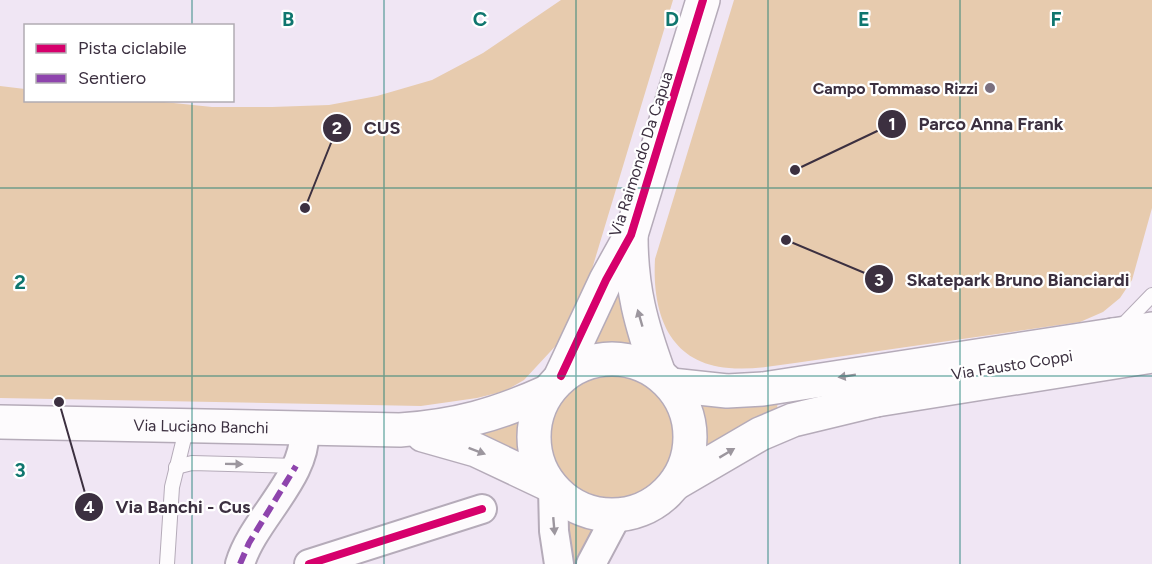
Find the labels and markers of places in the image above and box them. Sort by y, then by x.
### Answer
place label: Campo Tommaso Rizzi [813,79,978,98]
marker: Campo Tommaso Rizzi [983,81,997,95]
callout: Parco Anna Frank [877,106,1076,142]
callout: CUS [322,110,412,146]
callout: Skatepark Bruno Bianciardi [864,261,1141,297]
callout: Via Banchi - Cus [74,489,263,525]

